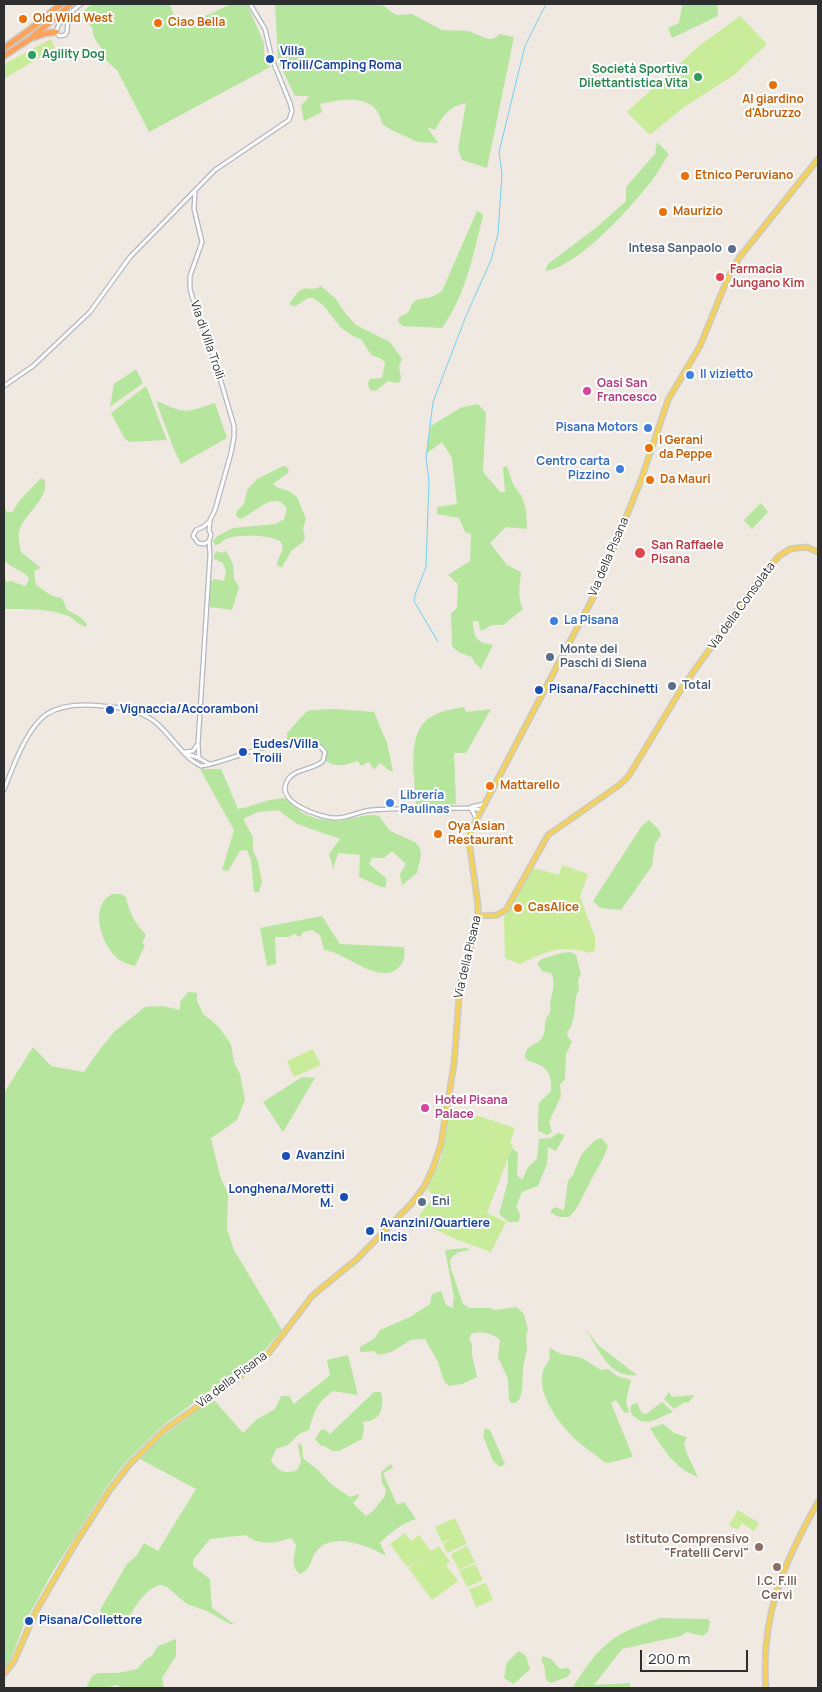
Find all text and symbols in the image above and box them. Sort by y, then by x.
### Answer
place label: Old Wild West [33,12,113,26]
marker: Old Wild West [17,13,29,25]
place label: Ciao Bella [168,16,225,30]
marker: Ciao Bella [152,17,164,29]
place label: Villa Troili/Camping Roma [280,45,402,73]
place label: Agility Dog [42,48,105,62]
marker: Agility Dog [26,49,38,61]
marker: Villa Troili/Camping Roma [264,53,276,65]
place label: Società Sportiva Dilettantistica Vita [579,63,688,91]
marker: Società Sportiva Dilettantistica Vita [692,71,704,83]
marker: Al giardino d'Abruzzo [767,79,779,91]
place label: Al giardino d'Abruzzo [742,93,804,121]
place label: Etnico Peruviano [695,169,793,183]
marker: Etnico Peruviano [679,170,691,182]
place label: Maurizio [673,205,723,219]
marker: Maurizio [657,206,669,218]
place label: Intesa Sanpaolo [628,242,722,256]
marker: Intesa Sanpaolo [726,243,738,255]
place label: Farmacia Jungano Kim [730,263,804,291]
marker: Farmacia Jungano Kim [714,271,726,283]
street label: Via di Villa Troili [187,299,227,381]
place label: Il vizietto [700,368,753,382]
marker: Il vizietto [684,369,696,381]
place label: Oasi San Francesco [597,377,657,405]
marker: Oasi San Francesco [581,385,593,397]
place label: Pisana Motors [556,421,638,435]
marker: Pisana Motors [642,422,654,434]
place label: I Gerani da Peppe [659,434,712,462]
marker: I Gerani da Peppe [643,442,655,454]
place label: Centro carta Pizzino [536,455,610,483]
marker: Centro carta Pizzino [614,463,626,475]
place label: Da Mauri [660,473,711,487]
marker: Da Mauri [644,474,656,486]
street label: Via della Pisana [586,515,632,599]
place label: San Raffaele Pisana [651,539,724,567]
marker: San Raffaele Pisana [633,546,647,560]
street label: Via della Consolata [705,559,779,653]
place label: La Pisana [564,614,619,628]
marker: La Pisana [548,615,560,627]
place label: Monte dei Paschi di Siena [560,643,647,671]
marker: Monte dei Paschi di Siena [544,651,556,663]
place label: Total [682,679,711,693]
marker: Total [666,680,678,692]
place label: Pisana/Facchinetti [549,683,658,697]
marker: Pisana/Facchinetti [533,684,545,696]
place label: Vignaccia/Accoramboni [120,703,258,717]
marker: Vignaccia/Accoramboni [104,704,116,716]
place label: Eudes/Villa Troili [253,738,318,766]
marker: Eudes/Villa Troili [237,746,249,758]
place label: Mattarello [500,779,560,793]
marker: Mattarello [484,780,496,792]
place label: Librería Paulinas [400,789,450,817]
marker: Librería Paulinas [384,797,396,809]
place label: Oya Asian Restaurant [448,820,514,848]
marker: Oya Asian Restaurant [432,828,444,840]
place label: CasAlice [528,901,579,915]
marker: CasAlice [512,902,524,914]
street label: Via della Pisana [451,914,485,1000]
place label: Hotel Pisana Palace [435,1094,508,1122]
marker: Hotel Pisana Palace [419,1102,431,1114]
place label: Avanzini [296,1149,345,1163]
marker: Avanzini [280,1150,292,1162]
place label: Longhena/Moretti M. [229,1183,334,1211]
marker: Longhena/Moretti M. [338,1191,350,1203]
place label: Eni [432,1195,450,1209]
marker: Eni [416,1196,428,1208]
place label: Avanzini/Quartiere Incis [380,1217,490,1245]
marker: Avanzini/Quartiere Incis [364,1225,376,1237]
street label: Via della Pisana [194,1349,270,1411]
place label: Istituto Comprensivo "Fratelli Cervi" [626,1533,749,1561]
marker: Istituto Comprensivo "Fratelli Cervi" [753,1541,765,1553]
marker: I.C. F.lli Cervi [771,1561,783,1573]
place label: I.C. F.lli Cervi [757,1575,797,1603]
place label: Pisana/Collettore [39,1614,142,1628]
marker: Pisana/Collettore [23,1615,35,1627]
scale bar [642,1640,750,1672]
text: 200 m [648,1648,691,1669]

